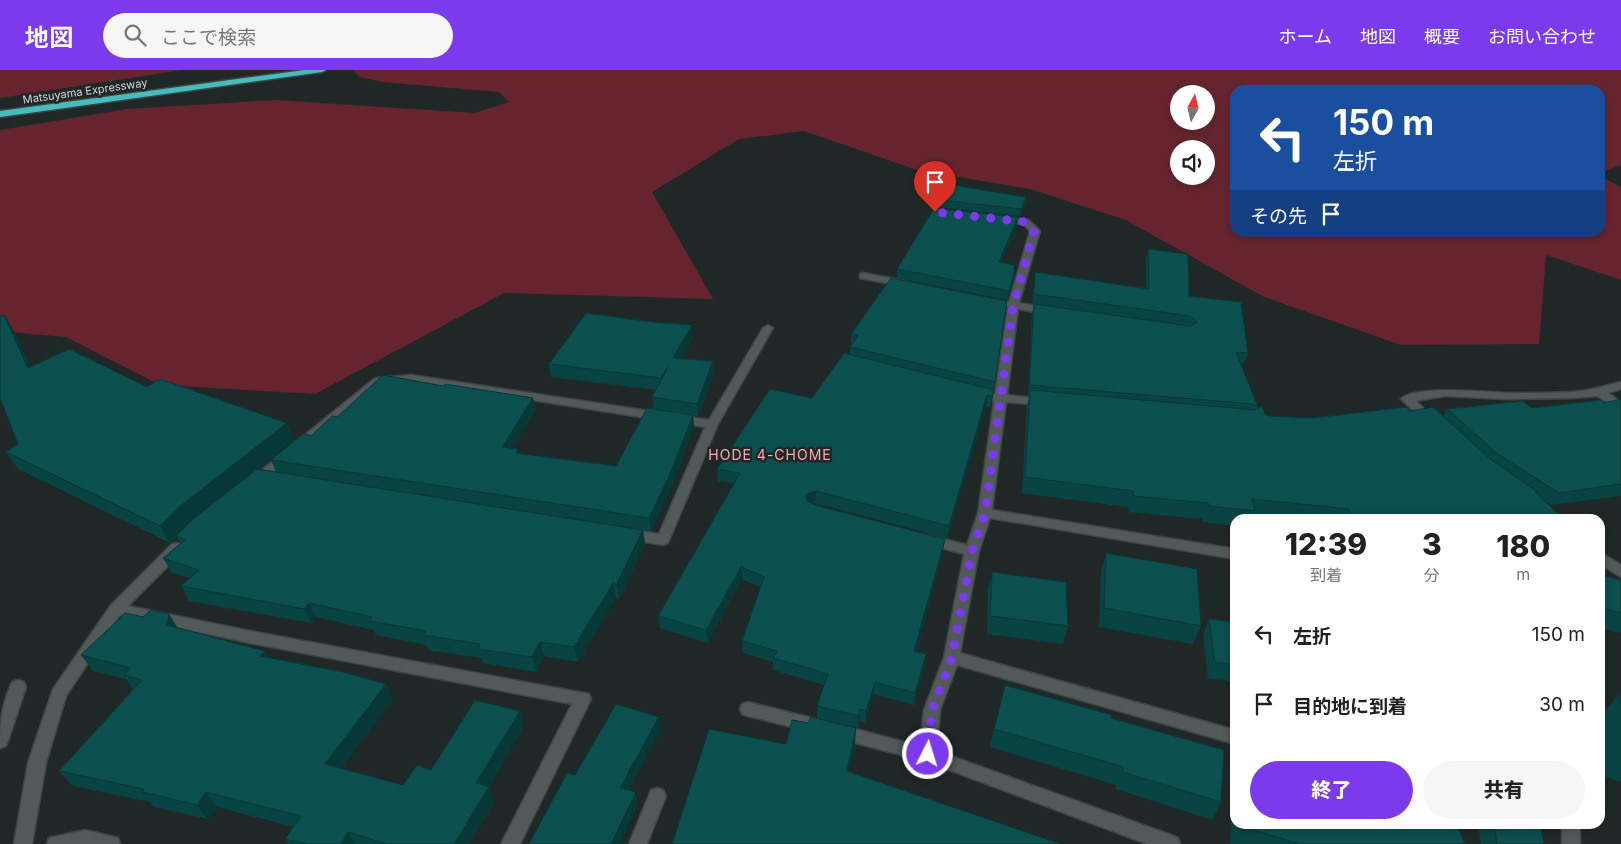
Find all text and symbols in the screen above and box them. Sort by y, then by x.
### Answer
search box [103,13,453,58]
icon: search [121,21,149,49]
text: 地図 [25,23,73,52]
text: ここで検索 [161,26,256,49]
text: ホーム [1279,26,1332,47]
text: 地図 [1360,26,1396,47]
text: 概要 [1424,26,1460,47]
text: お問い合わせ [1488,26,1596,47]
street label: Matsuyama Expressway [22,75,148,107]
north arrow [1170,85,1215,130]
map controls [1170,85,1215,185]
text: 150 m [1333,101,1434,143]
icon: left [1250,105,1315,170]
button: sound [1170,140,1215,185]
text: 左折 [1333,148,1377,174]
pin [914,161,956,212]
icon: arrive [921,168,949,196]
icon: arrive [1317,200,1345,228]
text: その先 [1250,205,1307,228]
district label: HODE 4-CHOME [708,446,832,463]
text: 12:39 [1285,526,1367,562]
text: 3 [1422,526,1442,562]
text: 180 [1496,528,1550,564]
text: m [1516,564,1530,584]
text: 到着 [1310,565,1342,585]
text: 分 [1424,565,1440,585]
icon: left [1250,620,1278,648]
text: 150 m [1532,623,1585,646]
text: 左折 [1293,625,1331,648]
icon: arrive [1250,690,1278,718]
text: 30 m [1539,693,1585,716]
text: 目的地に到着 [1293,695,1407,718]
position arrow [901,727,953,779]
button: 終了 [1250,761,1413,819]
button: 共有 [1423,761,1585,819]

